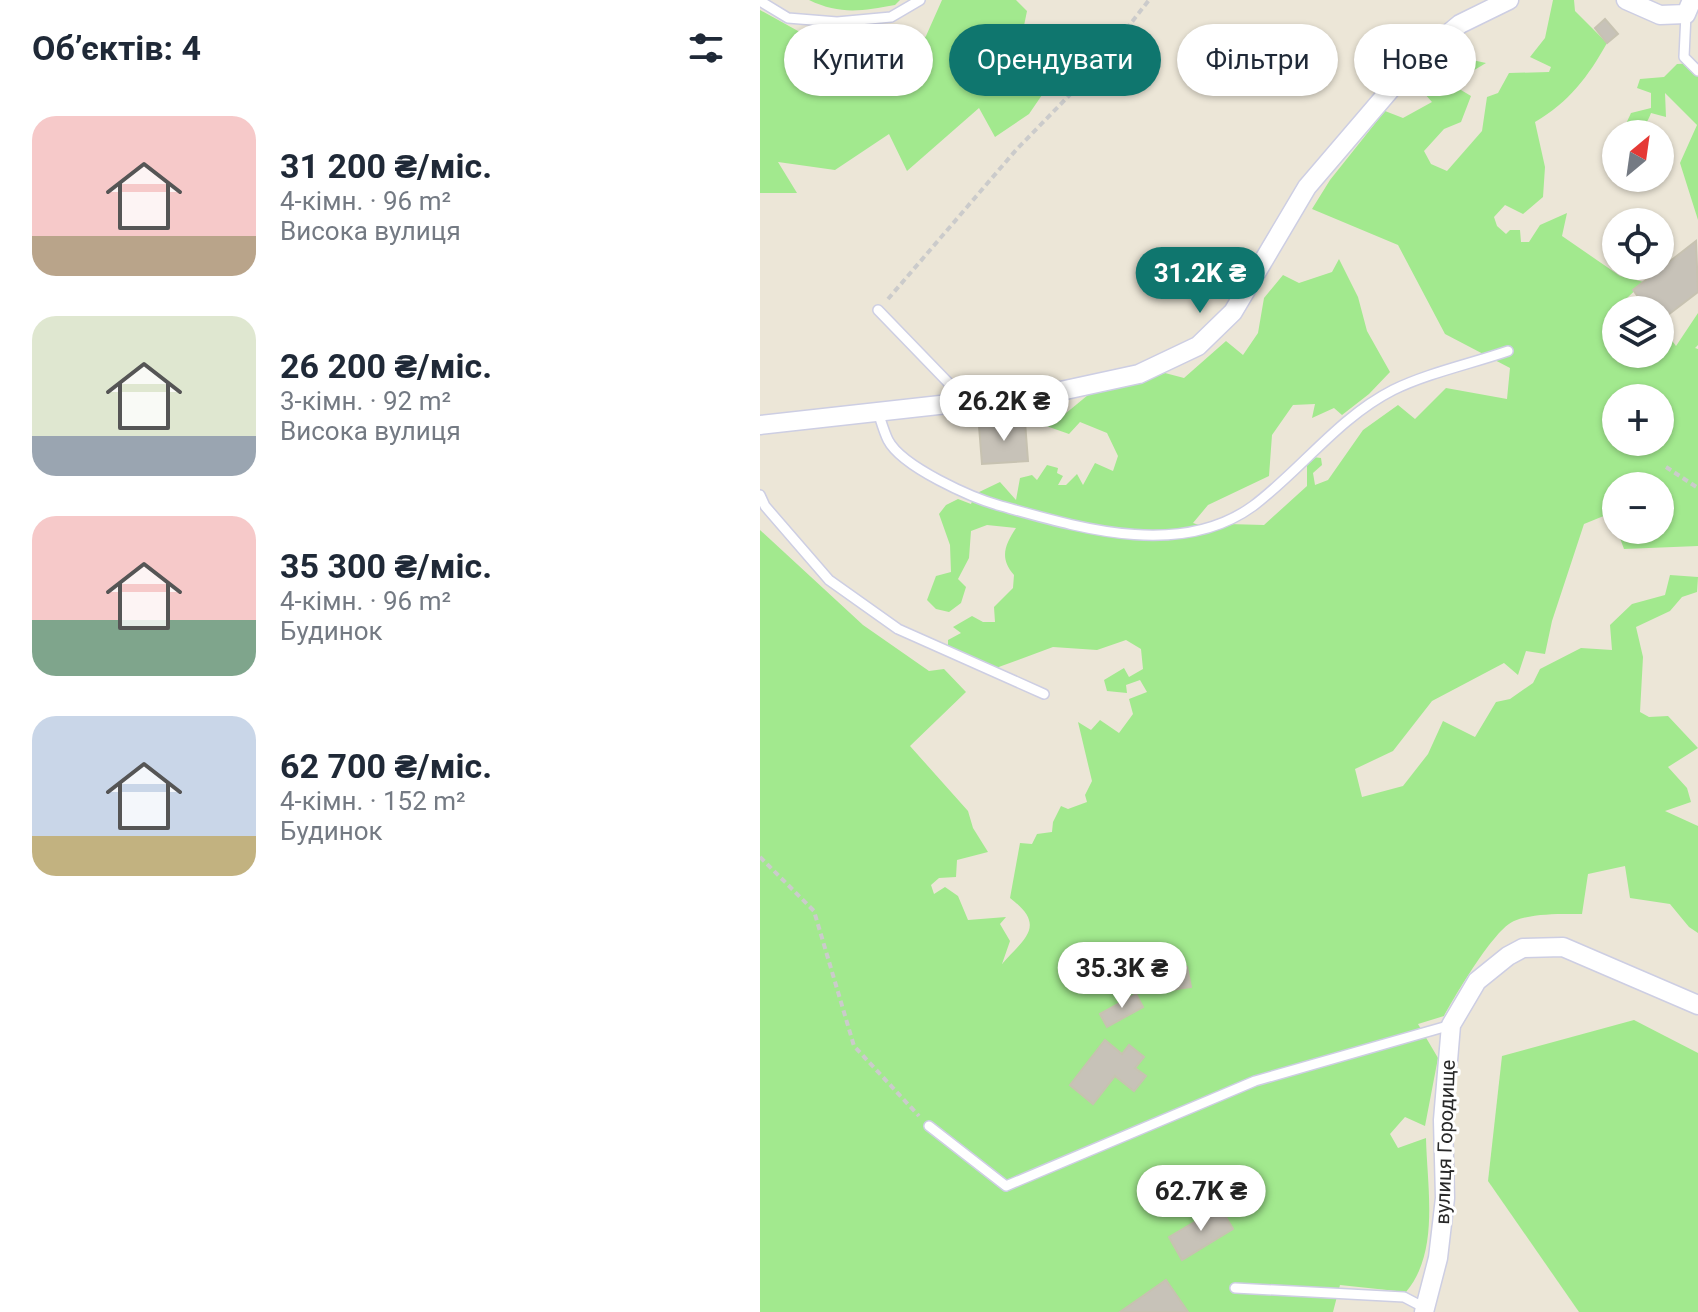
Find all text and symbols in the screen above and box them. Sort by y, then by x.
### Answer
chip: Купити [784,24,933,96]
chip: Орендувати [949,24,1161,96]
chip: Фільтри [1177,24,1338,96]
chip: Нове [1354,24,1476,96]
icon: filters [684,26,728,70]
text: Об’єктів: 4 [32,28,201,68]
north arrow [1602,120,1674,192]
map controls [1602,120,1674,544]
text: 31 200 ₴/міс. [280,146,492,186]
icon: home [96,148,192,244]
text: 4-кімн. · 96 m² [280,186,451,216]
button: locate [1602,208,1674,280]
text: Висока вулиця [280,216,461,246]
pin: 31.2K ₴ [1126,247,1274,315]
text: 31.2K ₴ [1154,258,1246,288]
button: layers [1602,296,1674,368]
text: 26 200 ₴/міс. [280,346,492,386]
icon: home [96,348,192,444]
pin: 26.2K ₴ [930,375,1078,443]
button: + [1602,384,1674,456]
text: 3-кімн. · 92 m² [280,386,451,416]
text: 26.2K ₴ [958,386,1050,416]
text: Висока вулиця [280,416,461,446]
button: − [1602,472,1674,544]
text: 35 300 ₴/міс. [280,546,492,586]
icon: home [96,548,192,644]
text: 4-кімн. · 96 m² [280,586,451,616]
text: Будинок [280,616,383,646]
text: 62 700 ₴/міс. [280,746,492,786]
icon: home [96,748,192,844]
text: 4-кімн. · 152 m² [280,786,466,816]
text: Будинок [280,816,383,846]
pin: 35.3K ₴ [1048,942,1196,1010]
text: 35.3K ₴ [1076,953,1168,983]
street label: вулиця Городище [1430,1059,1460,1225]
pin: 62.7K ₴ [1127,1165,1275,1233]
text: 62.7K ₴ [1155,1176,1247,1206]

